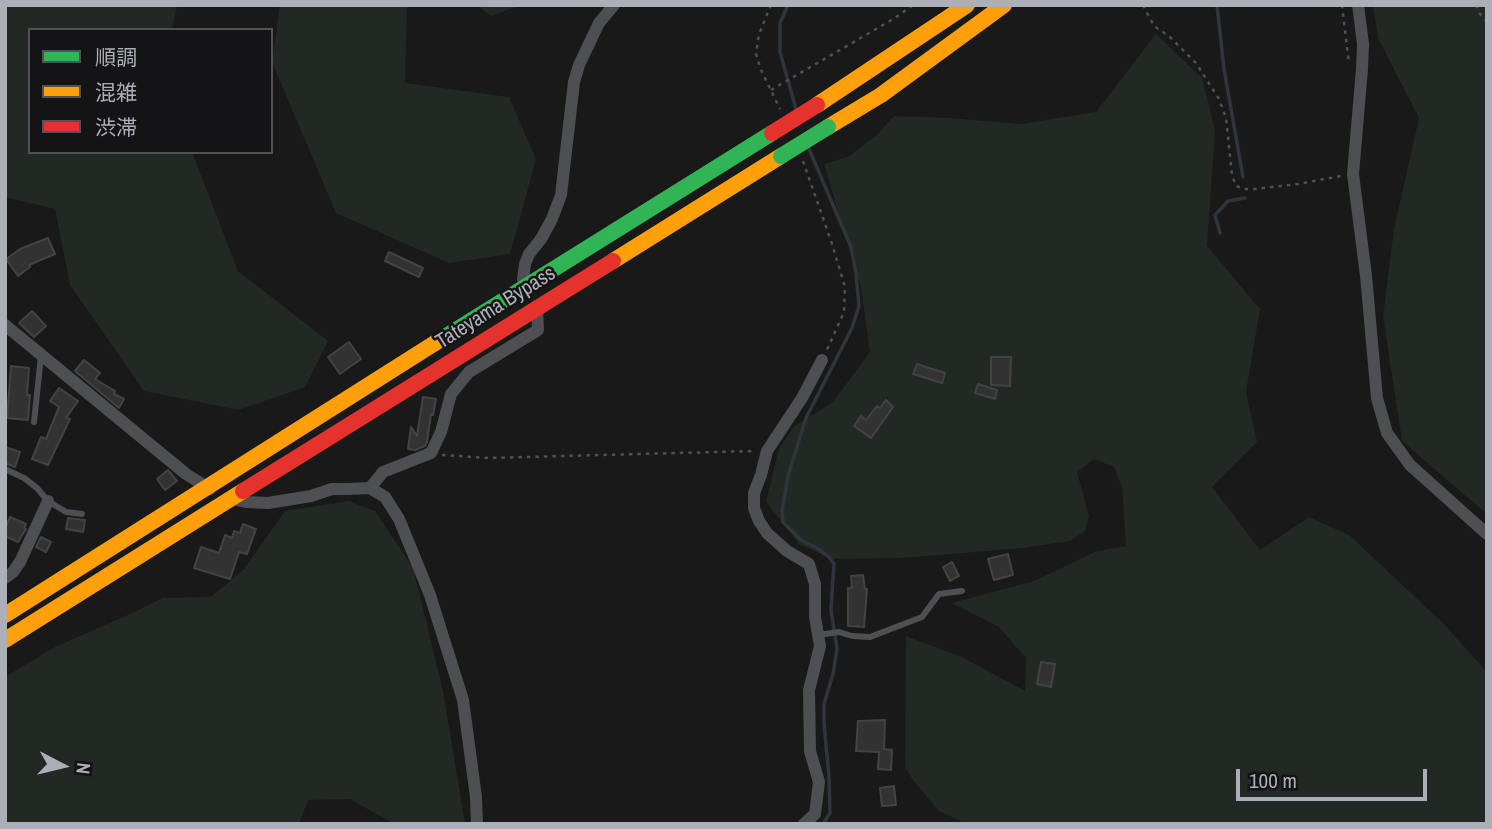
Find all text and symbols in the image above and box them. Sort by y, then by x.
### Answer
legend [28,28,273,154]
text: 順調 [95,43,137,72]
text: 混雑 [95,78,137,107]
text: 渋滞 [95,113,137,142]
street label: Tateyama Bypass [432,261,560,355]
north arrow [28,731,98,801]
scale bar [1240,756,1431,800]
text: N [70,761,97,776]
text: 100 m [1249,766,1297,795]

